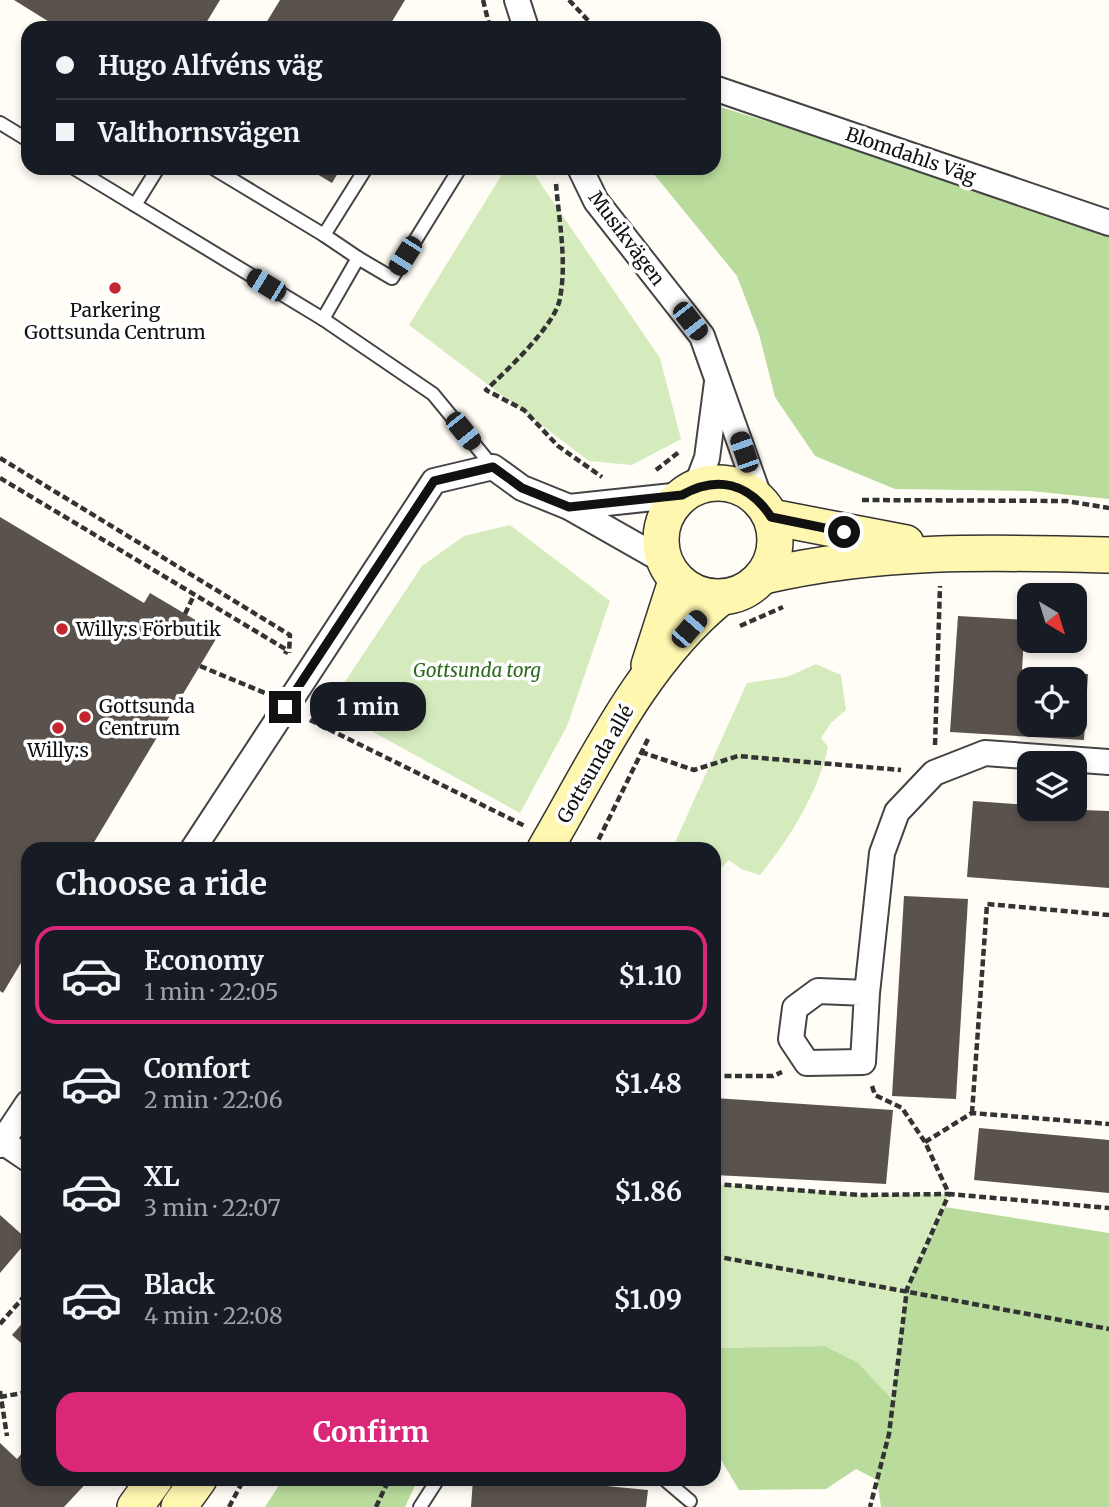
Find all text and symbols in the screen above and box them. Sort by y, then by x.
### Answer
text: Hugo Alfvéns väg [98,49,323,82]
text: Valthornsvägen [98,116,300,149]
street label: Blomdahls Väg [843,121,980,189]
street label: Musikvägen [584,186,671,290]
car [385,233,426,279]
car [243,265,290,305]
marker: Parkering Gottsunda Centrum [107,280,123,296]
place label: Parkering Gottsunda Centrum [24,298,206,344]
car [669,298,712,344]
car [442,408,485,454]
car [728,429,761,475]
route start [828,516,860,548]
north arrow [1017,583,1087,653]
map controls [1017,583,1087,821]
car [668,606,711,652]
place label: Willy:s Förbutik [75,617,221,641]
marker: Willy:s Förbutik [54,621,70,637]
park label: Gottsunda torg [413,658,541,682]
button: locate [1017,667,1087,737]
callout: 1 min [310,682,425,732]
route end [269,691,301,723]
text: 1 min [337,692,399,721]
place label: Gottsunda Centrum [99,694,195,740]
street label: Gottsunda allé [552,701,639,827]
marker: Gottsunda Centrum [77,709,93,725]
marker: Willy:s [50,720,66,736]
place label: Willy:s [26,738,89,762]
button: layers [1017,751,1087,821]
text: Choose a ride [56,864,267,904]
icon: car [60,944,123,1007]
text: Economy [144,944,264,977]
text: $1.10 [618,959,682,992]
text: 1 min · 22:05 [144,977,278,1006]
icon: car [60,1052,123,1115]
text: Comfort [144,1052,250,1085]
text: $1.48 [614,1067,682,1100]
text: 2 min · 22:06 [144,1085,283,1114]
icon: car [60,1160,123,1223]
text: XL [144,1160,180,1193]
text: $1.86 [614,1175,682,1208]
text: 3 min · 22:07 [144,1193,281,1222]
icon: car [60,1268,123,1331]
text: Black [144,1268,215,1301]
text: $1.09 [614,1283,682,1316]
text: 4 min · 22:08 [144,1301,283,1330]
button: Confirm [56,1392,686,1472]

